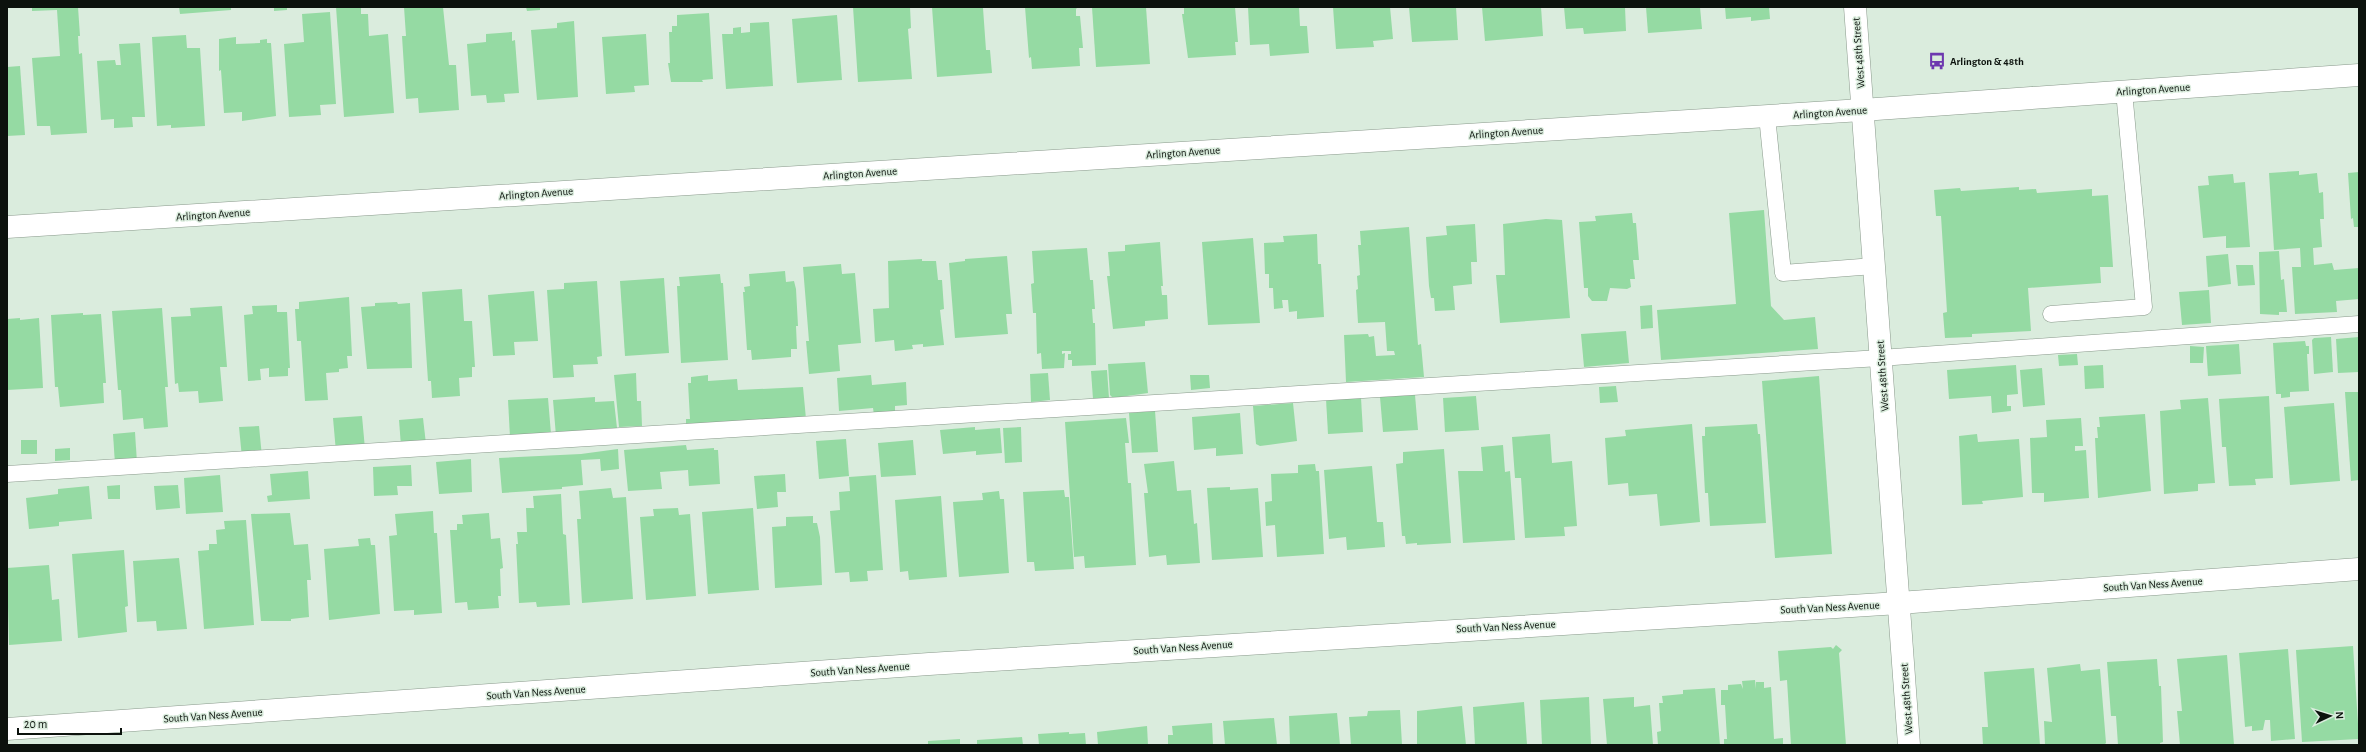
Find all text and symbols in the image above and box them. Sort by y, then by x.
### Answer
street label: West 48th Street [1850,17,1866,89]
bus stop icon: Arlington & 48th [1927,51,1947,71]
place label: Arlington & 48th [1950,56,2024,67]
street label: Arlington Avenue [2116,81,2191,98]
street label: Arlington Avenue [1793,104,1868,121]
street label: Arlington Avenue [1469,124,1544,141]
street label: Arlington Avenue [1146,144,1221,161]
street label: Arlington Avenue [823,165,898,182]
street label: Arlington Avenue [499,185,574,202]
street label: Arlington Avenue [176,206,251,223]
street label: West 48th Street [1874,340,1890,412]
street label: South Van Ness Avenue [2103,576,2203,593]
street label: South Van Ness Avenue [1780,599,1880,616]
street label: South Van Ness Avenue [1456,618,1556,635]
street label: South Van Ness Avenue [1133,639,1233,656]
street label: South Van Ness Avenue [810,661,910,678]
street label: West 48th Street [1898,663,1914,735]
street label: South Van Ness Avenue [486,684,586,701]
north arrow [2310,696,2350,736]
street label: South Van Ness Avenue [163,707,263,724]
scale bar [18,710,121,736]
text: N [2334,711,2345,720]
text: 20 m [24,718,47,730]

